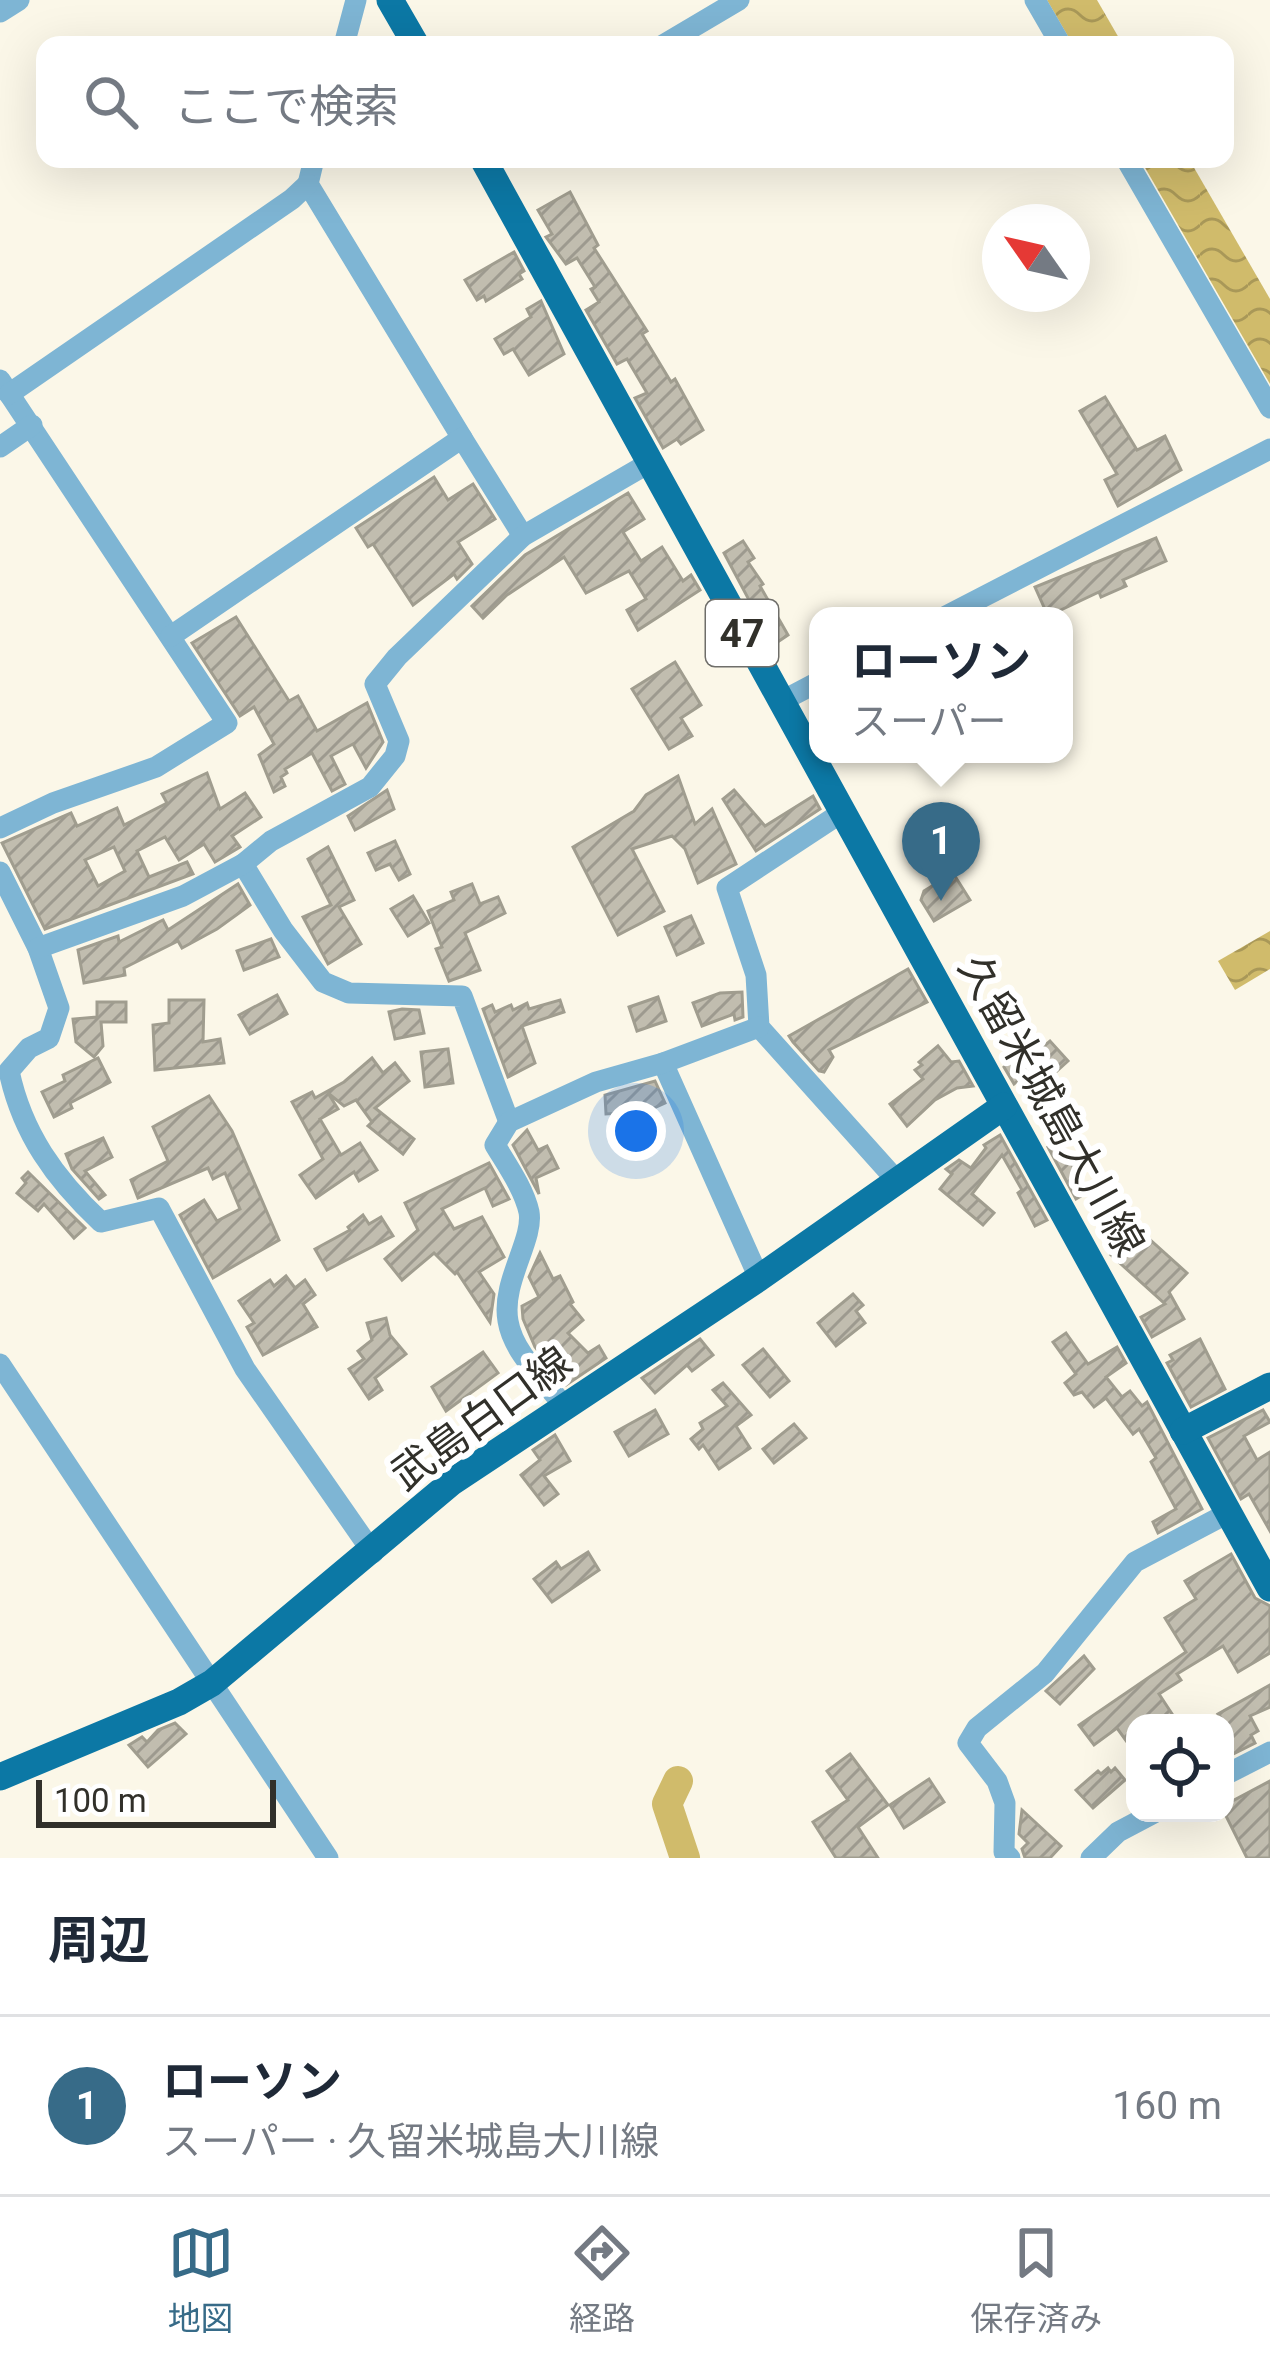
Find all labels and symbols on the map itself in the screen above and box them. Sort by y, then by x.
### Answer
north arrow [982,204,1090,312]
road number: 47 [706,600,778,666]
pin: 1 [902,802,980,901]
street label: 久留米城島大川線 [949,946,1154,1264]
your location [606,1101,666,1161]
street label: 武島白口線 [382,1337,581,1500]
scale bar [36,1774,276,1827]

